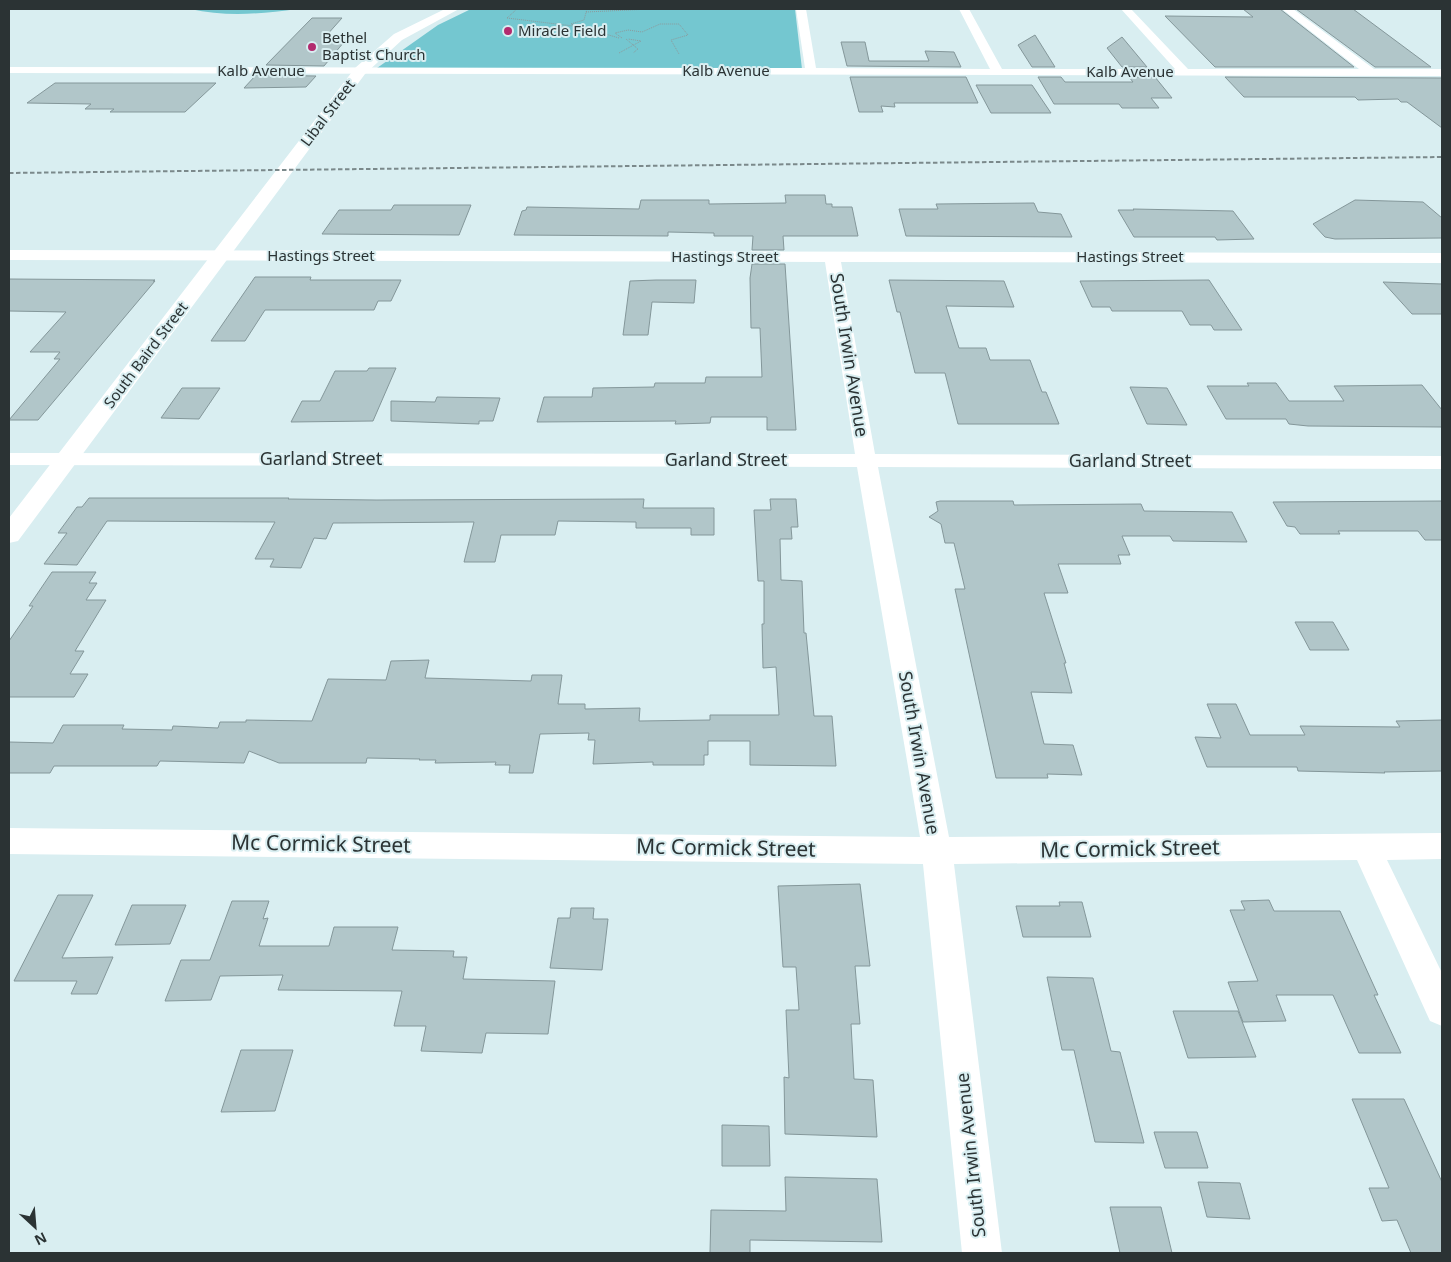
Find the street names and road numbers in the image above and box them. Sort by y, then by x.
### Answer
street label: Kalb Avenue [217,60,305,80]
street label: Kalb Avenue [682,60,770,80]
street label: Kalb Avenue [1086,61,1174,81]
street label: Libal Street [295,74,359,150]
street label: Hastings Street [267,245,375,265]
street label: Hastings Street [671,246,779,266]
street label: Hastings Street [1076,246,1184,266]
street label: South Irwin Avenue [825,271,875,438]
street label: South Baird Street [99,297,192,412]
street label: Garland Street [260,446,383,470]
street label: Garland Street [665,447,788,471]
street label: Garland Street [1069,448,1192,472]
street label: South Irwin Avenue [894,669,946,836]
street label: Mc Cormick Street [231,827,411,859]
street label: Mc Cormick Street [636,831,816,863]
street label: Mc Cormick Street [1040,832,1220,864]
street label: South Irwin Avenue [949,1072,991,1239]

